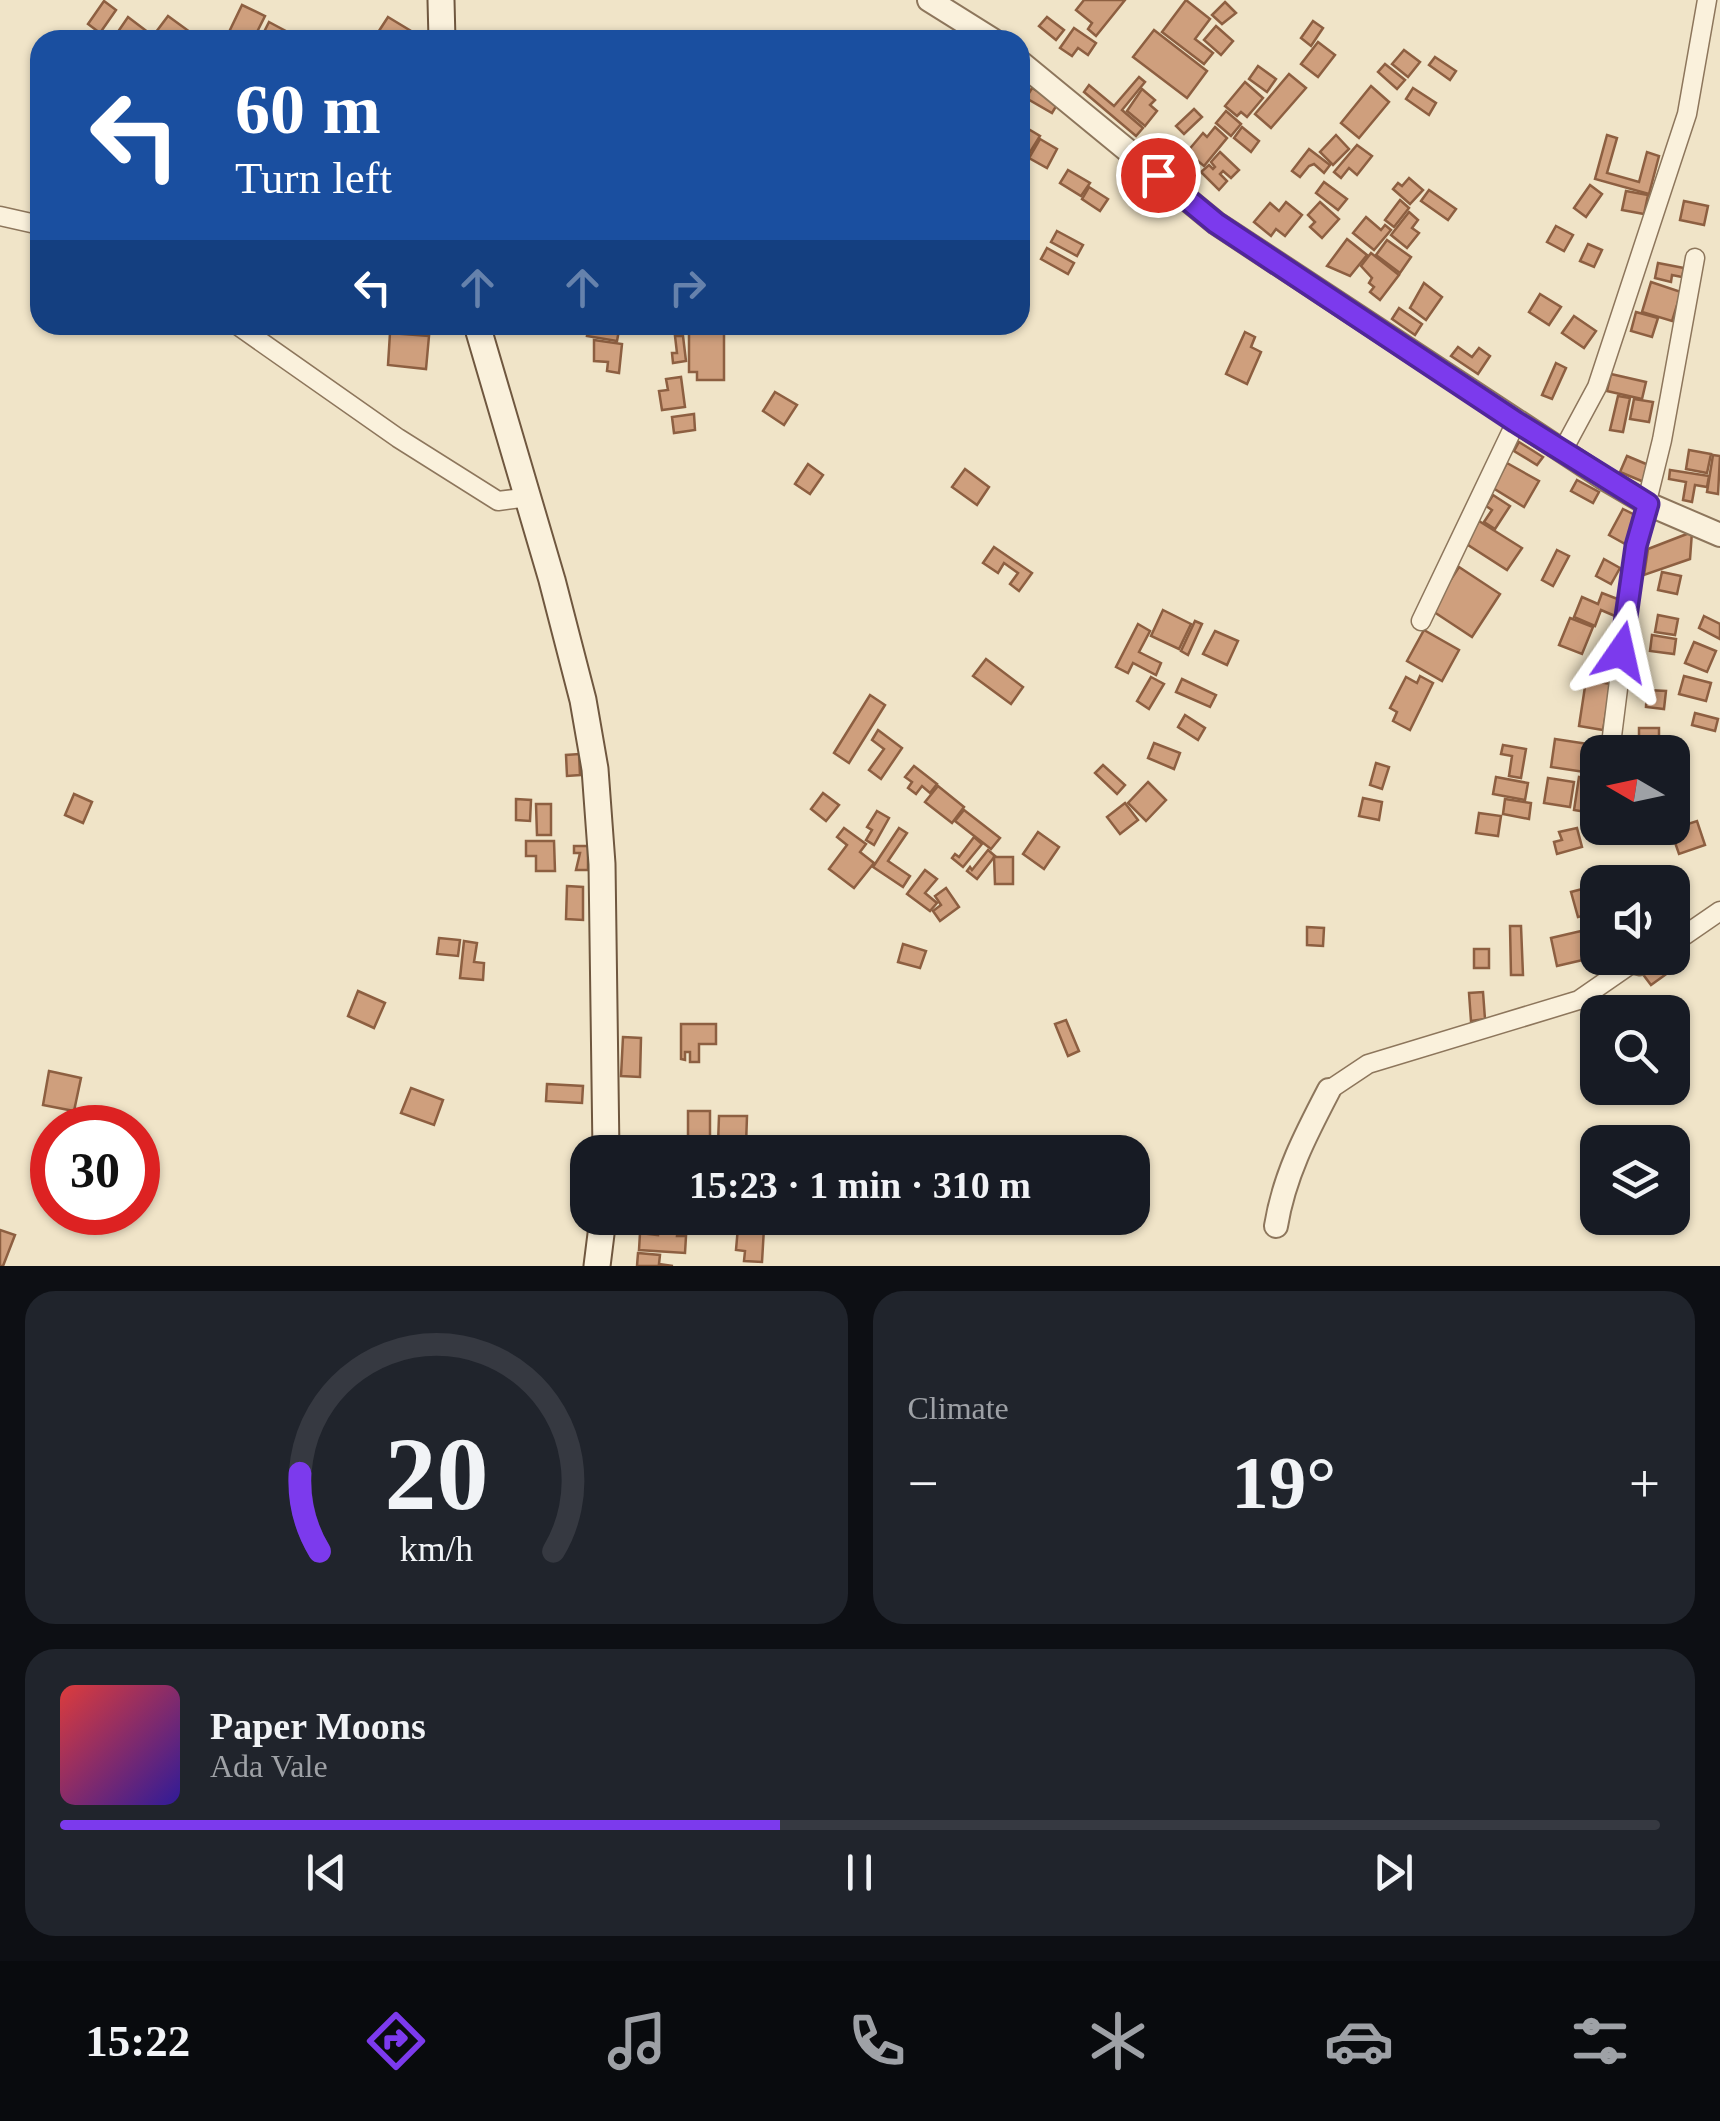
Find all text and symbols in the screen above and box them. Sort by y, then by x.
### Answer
icon: left [70,70,200,200]
text: 60 m [235,71,381,148]
pin [1116,133,1201,218]
icon: arrive [1131,148,1186,203]
text: Turn left [235,153,392,203]
icon: left [345,260,400,315]
icon: ahead [450,260,505,315]
icon: ahead [555,260,610,315]
icon: right [660,260,715,315]
position arrow [1569,600,1673,704]
north arrow [1580,735,1690,845]
map controls [1580,735,1690,1235]
button: sound [1580,865,1690,975]
button: search [1580,995,1690,1105]
speed limit sign: 30 [30,1105,160,1235]
button: layers [1580,1125,1690,1235]
text: 15:23 · 1 min · 310 m [689,1164,1031,1206]
text: Climate [908,1390,1009,1426]
text: 20 [384,1416,488,1531]
text: 19° [1231,1441,1336,1524]
text: − [908,1453,939,1514]
text: + [1629,1453,1660,1514]
text: km/h [400,1529,473,1569]
text: Paper Moons [210,1705,426,1747]
text: Ada Vale [210,1748,328,1784]
icon: previous [299,1845,354,1900]
icon: pause [832,1845,887,1900]
icon: next [1366,1845,1421,1900]
icon: directions [361,2006,431,2076]
icon: music [602,2006,672,2076]
icon: phone [842,2006,912,2076]
icon: climate [1083,2006,1153,2076]
icon: car [1324,2006,1394,2076]
icon: filters [1565,2006,1635,2076]
text: 15:22 [85,2016,190,2066]

